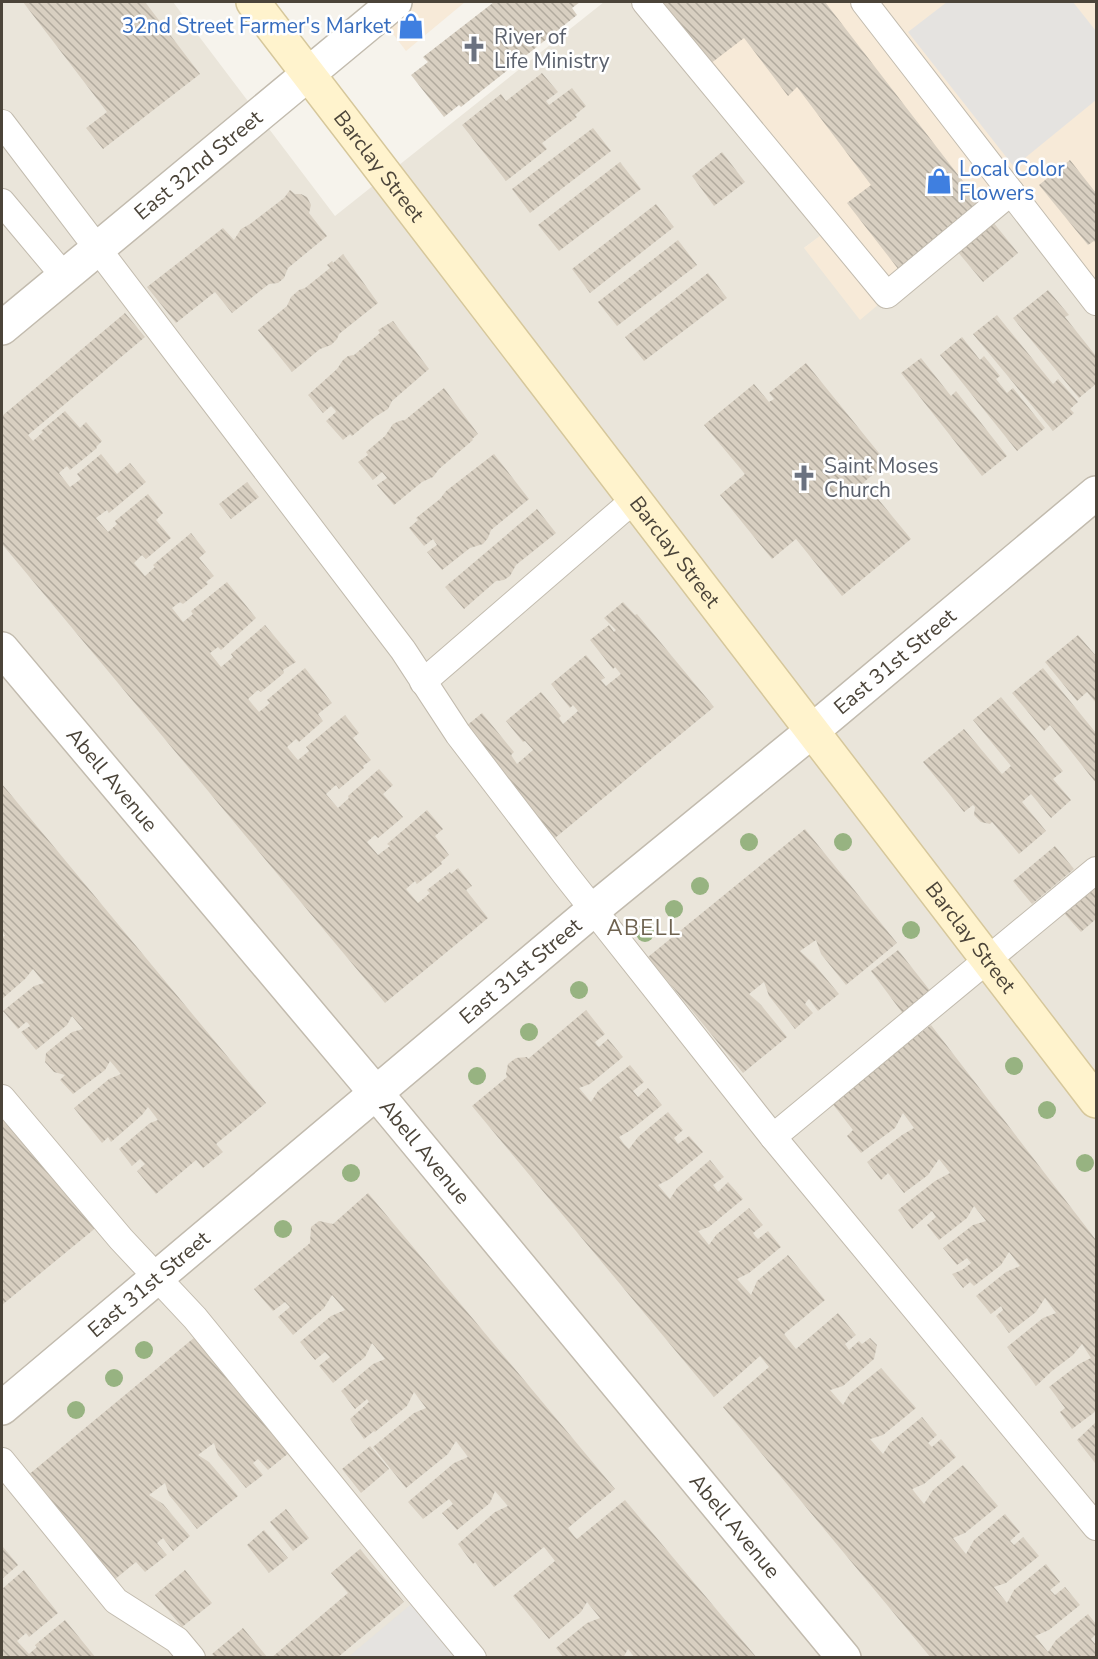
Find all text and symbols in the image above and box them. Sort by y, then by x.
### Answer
shop icon: 32nd Street Farmer's Market [396,11,426,41]
place label: 32nd Street Farmer's Market [122,12,392,40]
place label: River of Life Ministry [494,23,610,75]
church icon: River of Life Ministry [459,34,489,64]
street label: East 32nd Street [128,104,269,226]
street label: Barclay Street [327,105,431,228]
place label: Local Color Flowers [959,155,1065,207]
shop icon: Local Color Flowers [924,166,954,196]
place label: Saint Moses Church [824,452,939,504]
church icon: Saint Moses Church [789,463,819,493]
street label: Barclay Street [623,490,727,614]
street label: East 31st Street [828,602,962,721]
street label: Abell Avenue [60,722,164,838]
street label: Barclay Street [919,876,1023,999]
street label: East 31st Street [454,911,588,1031]
district label: ABELL [606,913,682,943]
street label: Abell Avenue [373,1094,476,1210]
street label: East 31st Street [82,1224,216,1344]
street label: Abell Avenue [683,1468,786,1584]

